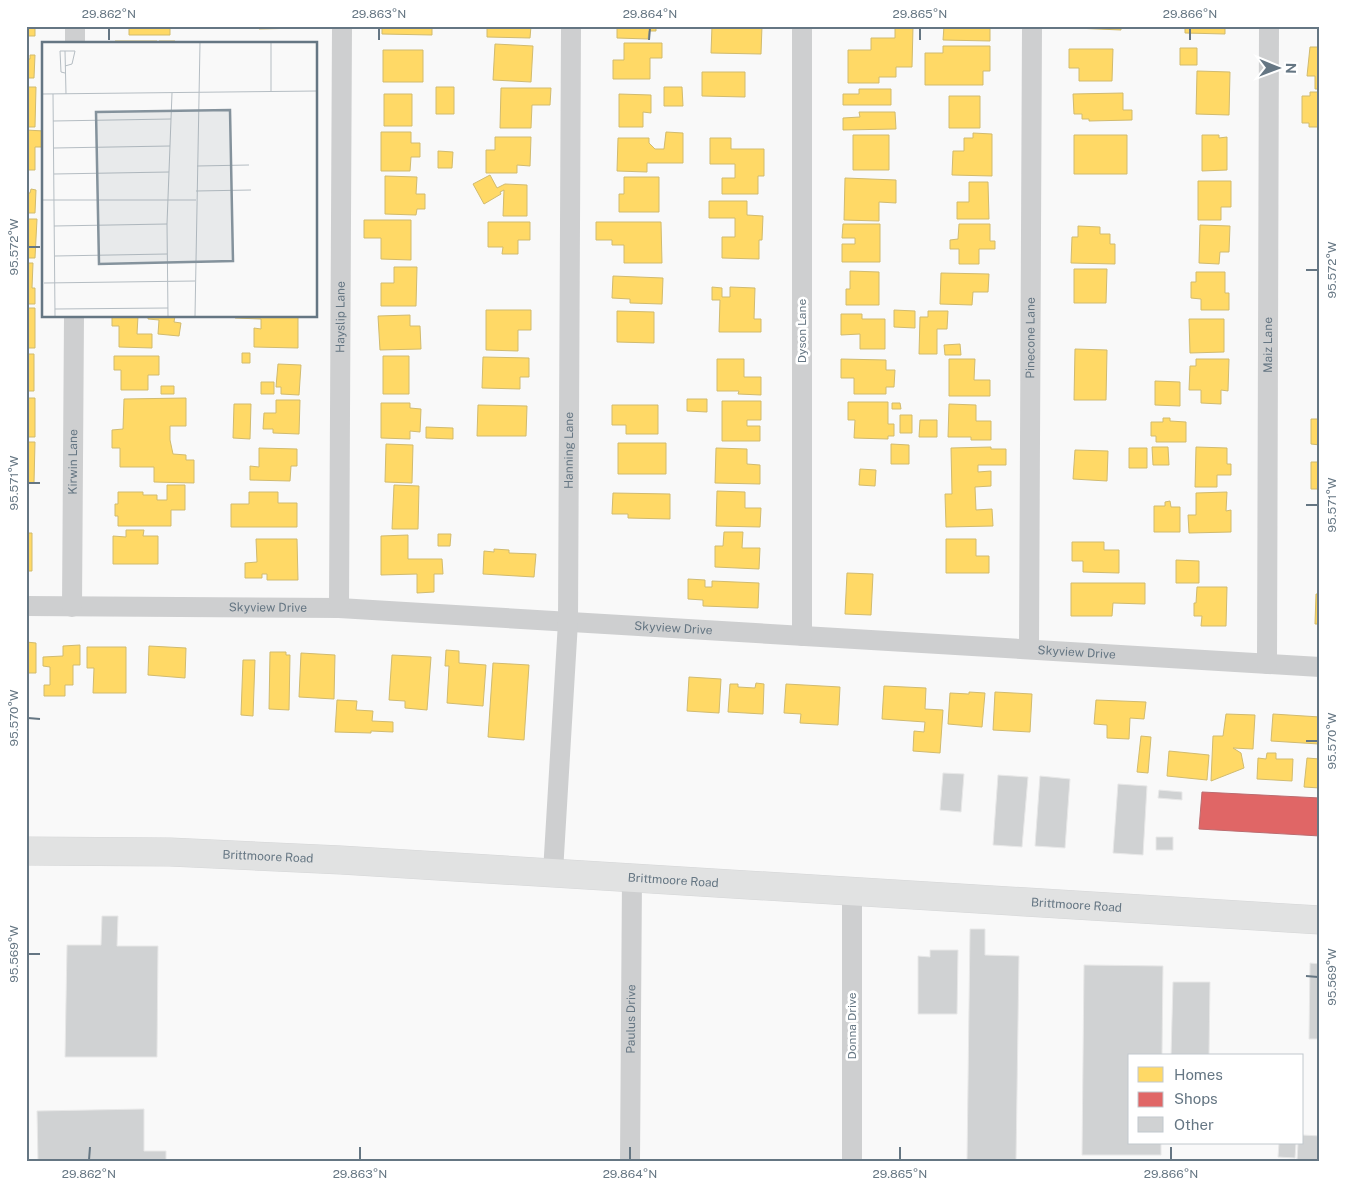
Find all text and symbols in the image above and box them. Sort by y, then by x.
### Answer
text: 29.862°N [82,7,136,21]
text: 29.863°N [352,7,406,21]
text: 29.864°N [623,7,677,21]
text: 29.865°N [893,7,947,21]
text: 29.866°N [1163,7,1217,21]
inset map [42,42,318,318]
north arrow [1254,42,1304,92]
text: N [1283,63,1299,74]
text: 95.572°W [7,218,21,276]
text: 95.572°W [1325,241,1339,299]
street label: Hayslip Lane [333,281,348,353]
street label: Pinecone Lane [1023,297,1038,379]
street label: Dyson Lane [795,299,809,363]
street label: Maiz Lane [1261,317,1275,373]
street label: Hanning Lane [562,412,576,489]
street label: Kirwin Lane [66,429,80,495]
text: 95.571°W [7,455,21,510]
text: 95.571°W [1325,477,1339,532]
street label: Skyview Drive [229,600,307,615]
street label: Skyview Drive [634,619,713,637]
street label: Skyview Drive [1037,643,1116,662]
text: 95.570°W [7,689,21,746]
text: 95.570°W [1325,712,1339,769]
street label: Brittmoore Road [222,847,314,866]
street label: Brittmoore Road [627,871,719,890]
street label: Brittmoore Road [1030,895,1122,915]
text: 95.569°W [7,925,21,983]
text: 95.569°W [1325,948,1339,1006]
street label: Paulus Drive [624,984,638,1054]
street label: Donna Drive [845,992,859,1060]
legend [1128,1054,1304,1144]
text: Homes [1174,1066,1223,1083]
text: Shops [1174,1090,1218,1107]
text: Other [1174,1116,1214,1133]
text: 29.862°N [62,1167,116,1181]
text: 29.863°N [333,1167,387,1181]
text: 29.864°N [603,1167,657,1181]
text: 29.865°N [873,1167,927,1181]
text: 29.866°N [1144,1167,1198,1181]

